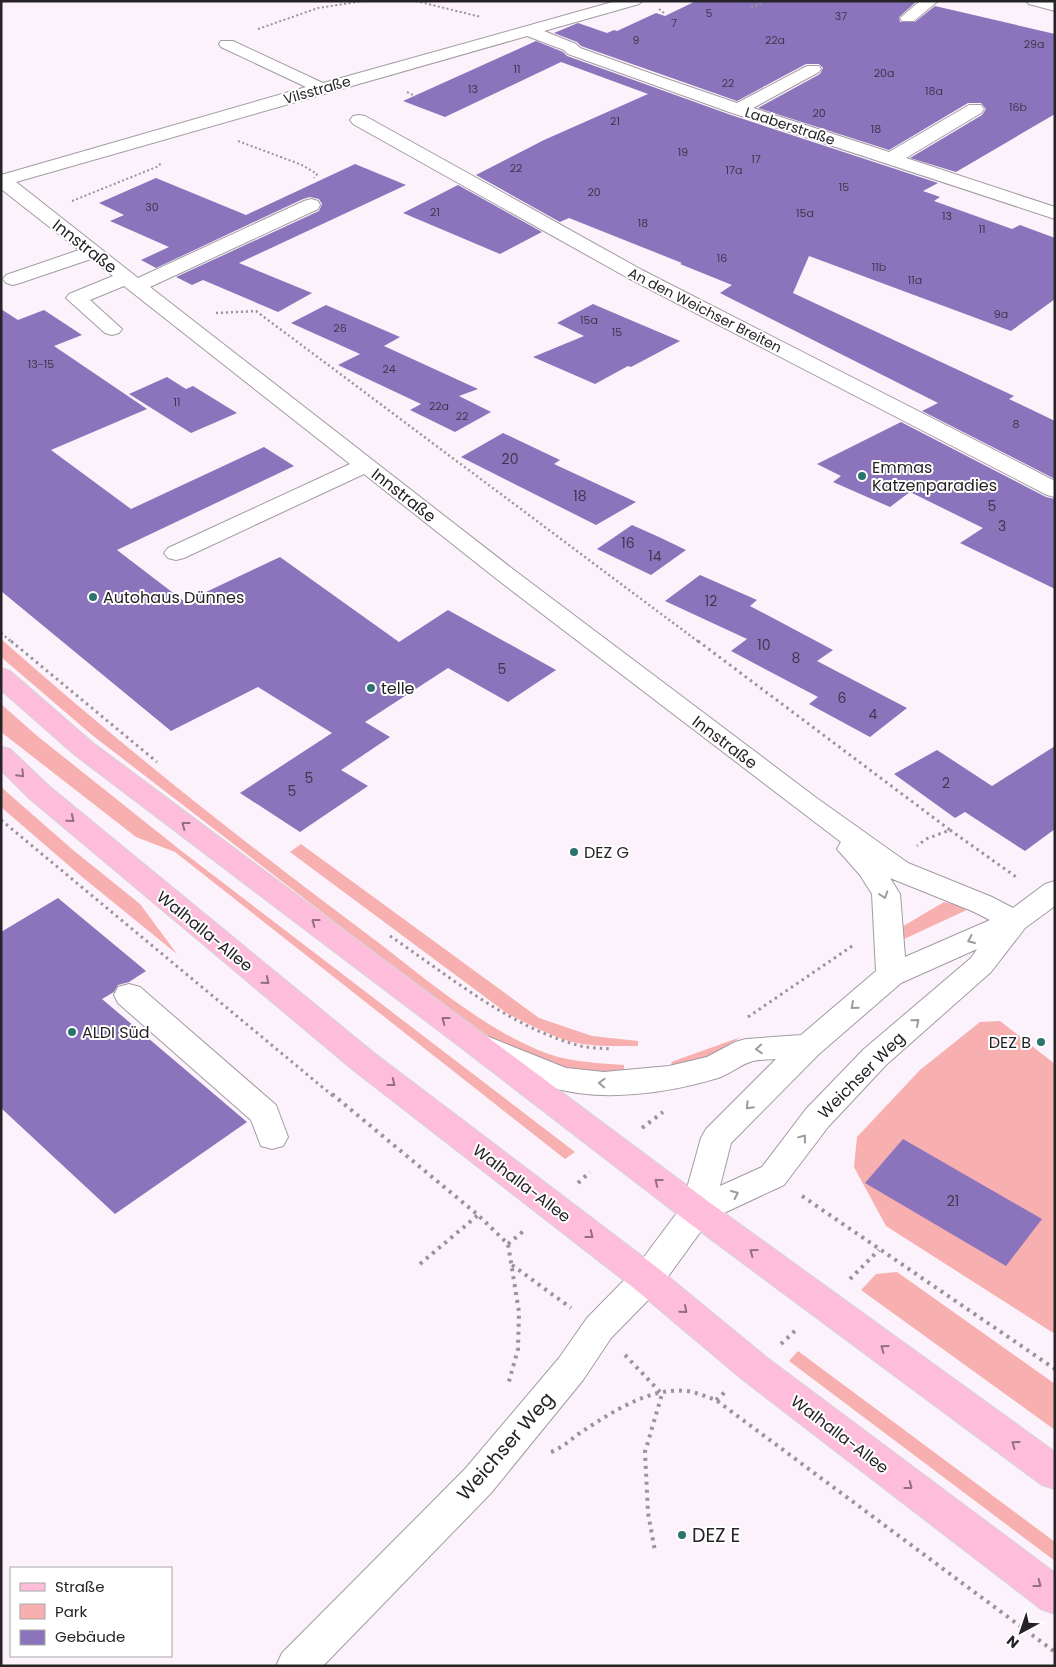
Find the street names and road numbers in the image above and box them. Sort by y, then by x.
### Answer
street label: Vilsstraße [281,71,353,109]
street label: Laaberstraße [742,102,838,150]
street label: Innstraße [48,214,122,279]
street label: An den Weichser Breiten [625,263,785,357]
street label: Innstraße [367,463,441,528]
street label: Innstraße [687,710,762,775]
street label: Walhalla-Allee [152,885,258,977]
street label: Weichser Weg [813,1027,910,1124]
street label: Walhalla-Allee [468,1139,576,1228]
street label: Weichser Weg [451,1386,560,1506]
street label: Walhalla-Allee [786,1390,894,1479]

